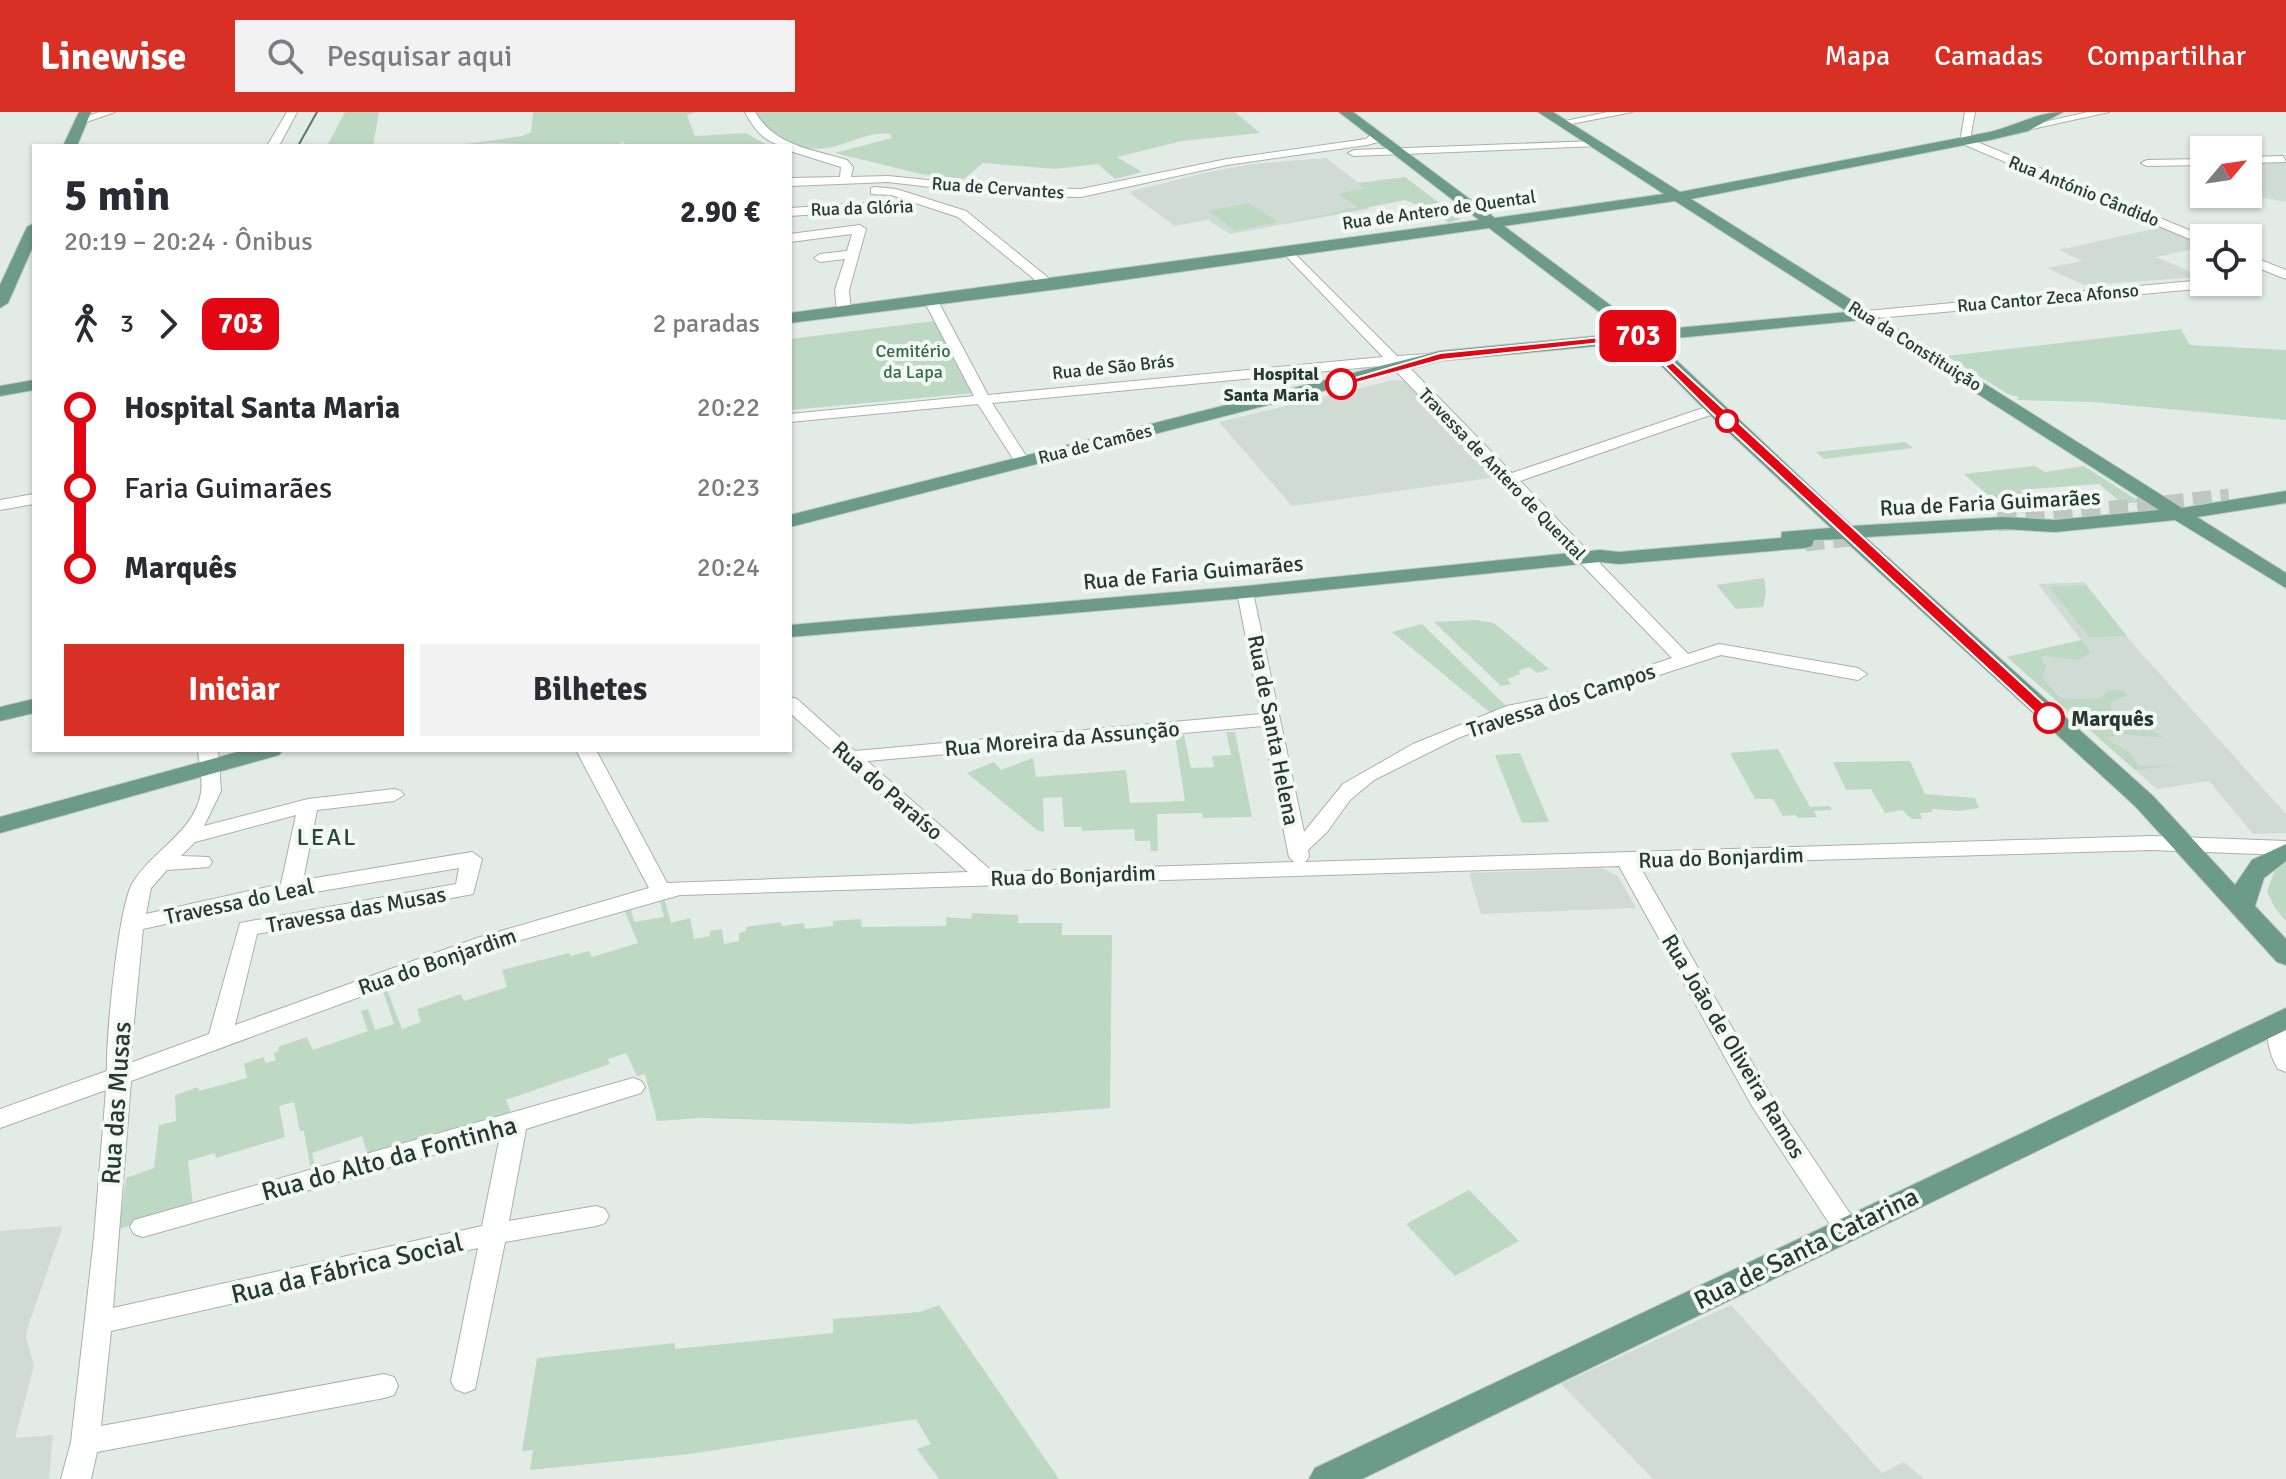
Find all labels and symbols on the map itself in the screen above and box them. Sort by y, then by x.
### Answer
north arrow [2190,136,2262,208]
street label: Rua António Cândido [2005,151,2163,231]
street label: Rua de Cervantes [931,172,1065,204]
street label: Rua de Antero de Quental [1341,186,1537,234]
street label: Rua da Glória [810,195,914,221]
street label: Rua Cantor Zeca Afonso [1956,279,2140,317]
street label: Rua da Constituição [1844,296,1986,396]
line badge: 703 [1592,310,1684,362]
park label: Cemitério da Lapa [875,340,951,383]
street label: Rua de São Brás [1051,350,1175,384]
place label: Hospital Santa Maria [1224,363,1319,406]
marker: Hospital Santa Maria [1326,369,1356,399]
street label: Travessa de Antero de Quental [1414,383,1590,565]
unlabelled marker [1716,410,1738,432]
street label: Rua de Camões [1036,419,1154,469]
street label: Rua de Faria Guimarães [1879,483,2101,522]
street label: Rua de Faria Guimarães [1082,549,1304,596]
street label: Rua de Santa Helena [1242,633,1305,828]
street label: Travessa dos Campos [1463,657,1659,744]
marker: Marquês [2034,703,2064,733]
place label: Marquês [2071,705,2154,732]
street label: Rua Moreira da Assunção [943,715,1181,762]
street label: Rua do Paraíso [827,735,949,846]
district label: LEAL [297,822,357,852]
street label: Rua do Bonjardim [1638,841,1804,874]
street label: Rua do Bonjardim [990,859,1156,892]
street label: Travessa do Leal [162,872,316,930]
street label: Travessa das Musas [264,880,448,939]
street label: Rua do Bonjardim [354,922,520,1001]
street label: Rua João de Oliveira Ramos [1656,929,1811,1163]
street label: Rua das Musas [95,1020,139,1186]
street label: Rua do Alto da Fontinha [258,1109,521,1208]
street label: Rua de Santa Catarina [1689,1181,1924,1317]
street label: Rua da Fábrica Social [228,1227,466,1311]

